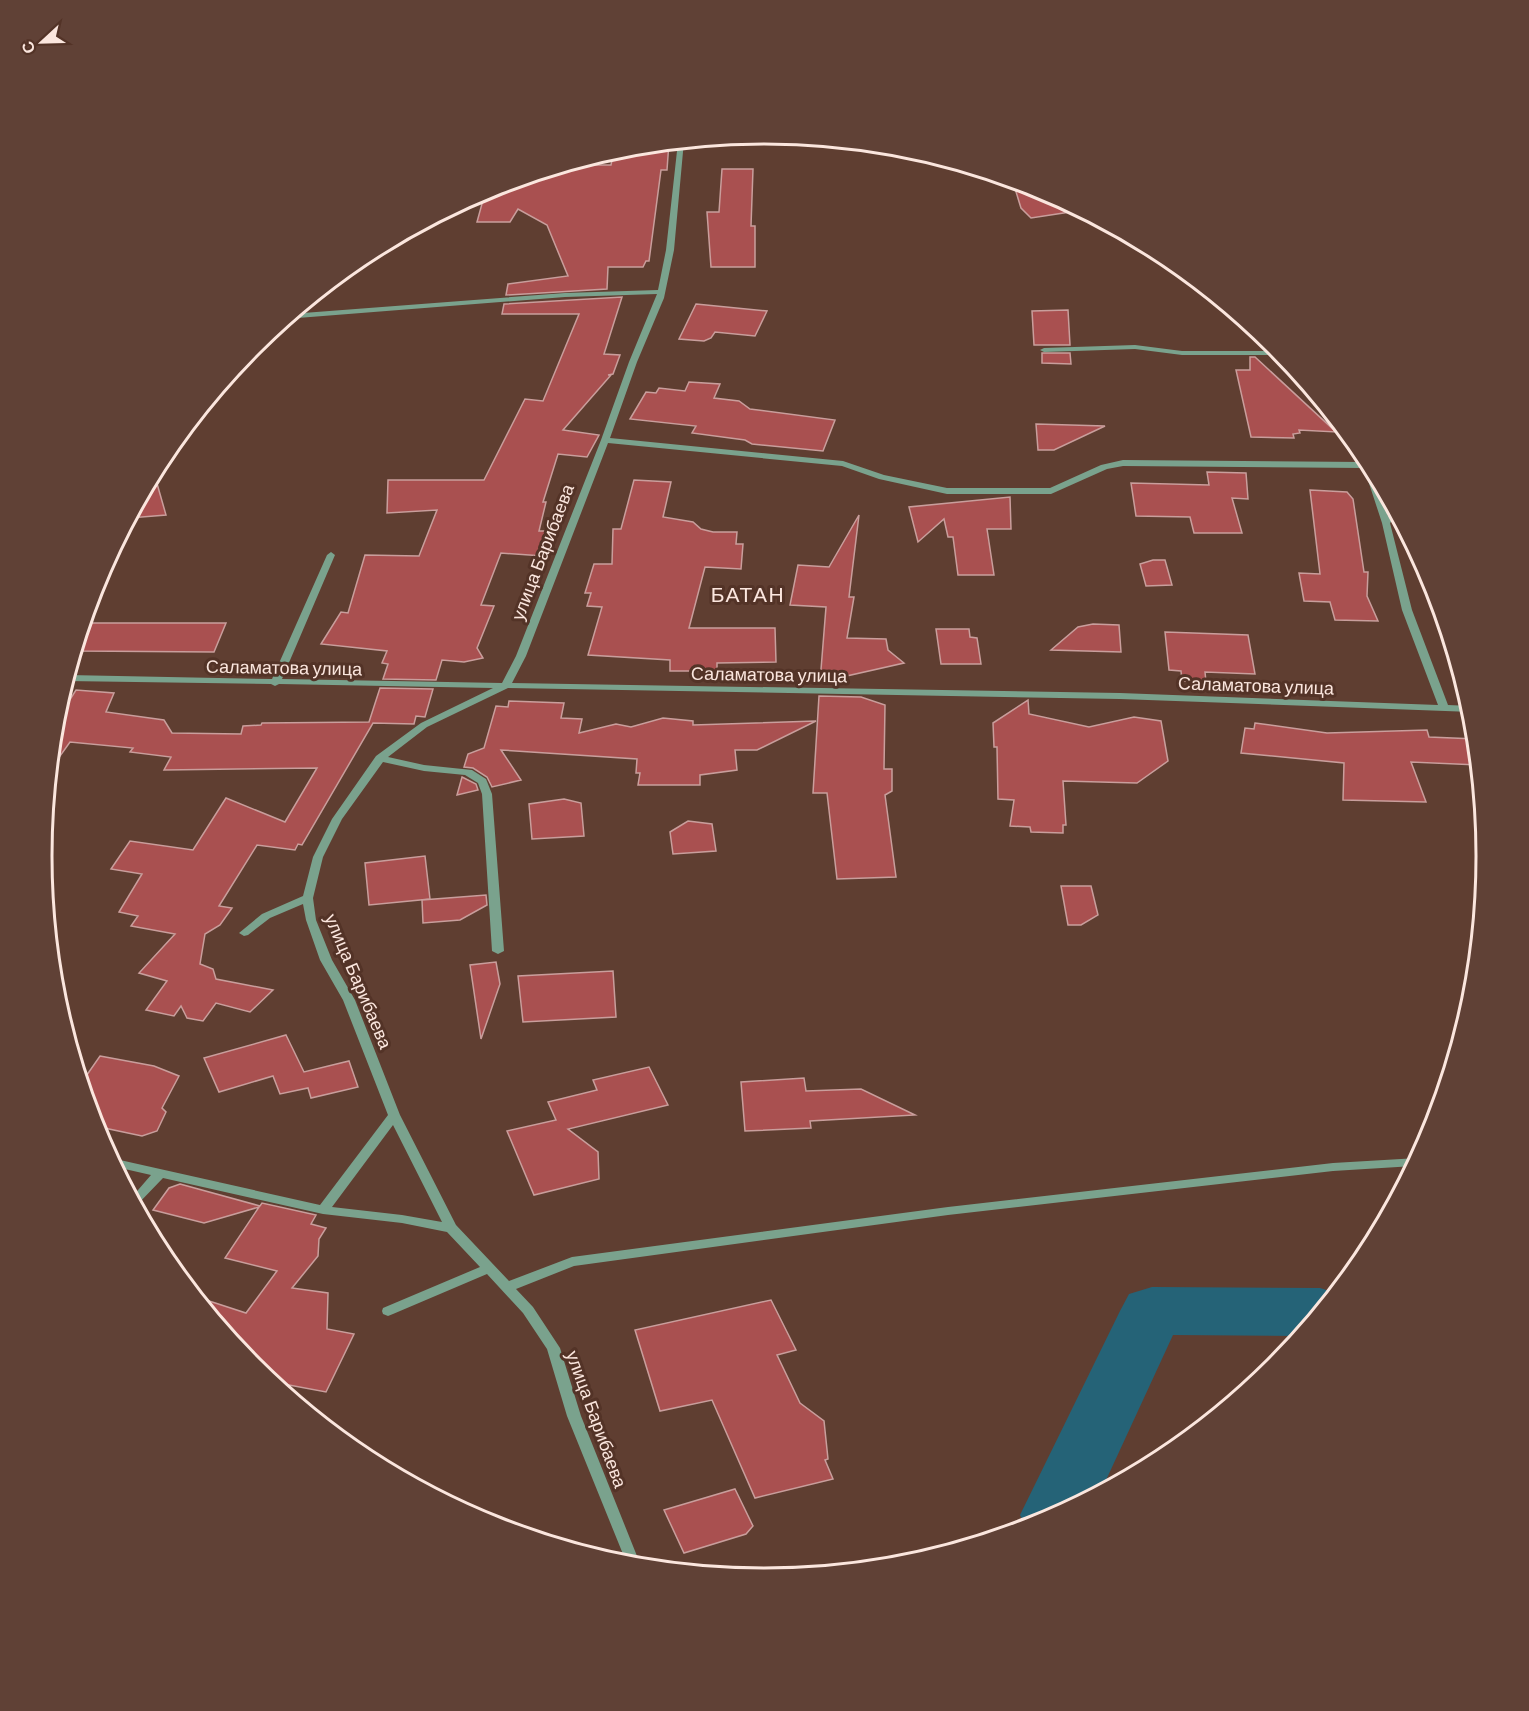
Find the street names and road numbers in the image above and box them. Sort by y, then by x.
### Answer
street label: улица Барибаева [506,480,578,623]
street label: Саламатова улица [206,655,363,679]
street label: Саламатова улица [691,662,848,686]
street label: Саламатова улица [1178,671,1335,699]
street label: улица Барибаева [321,910,398,1053]
street label: улица Барибаева [562,1347,632,1491]

